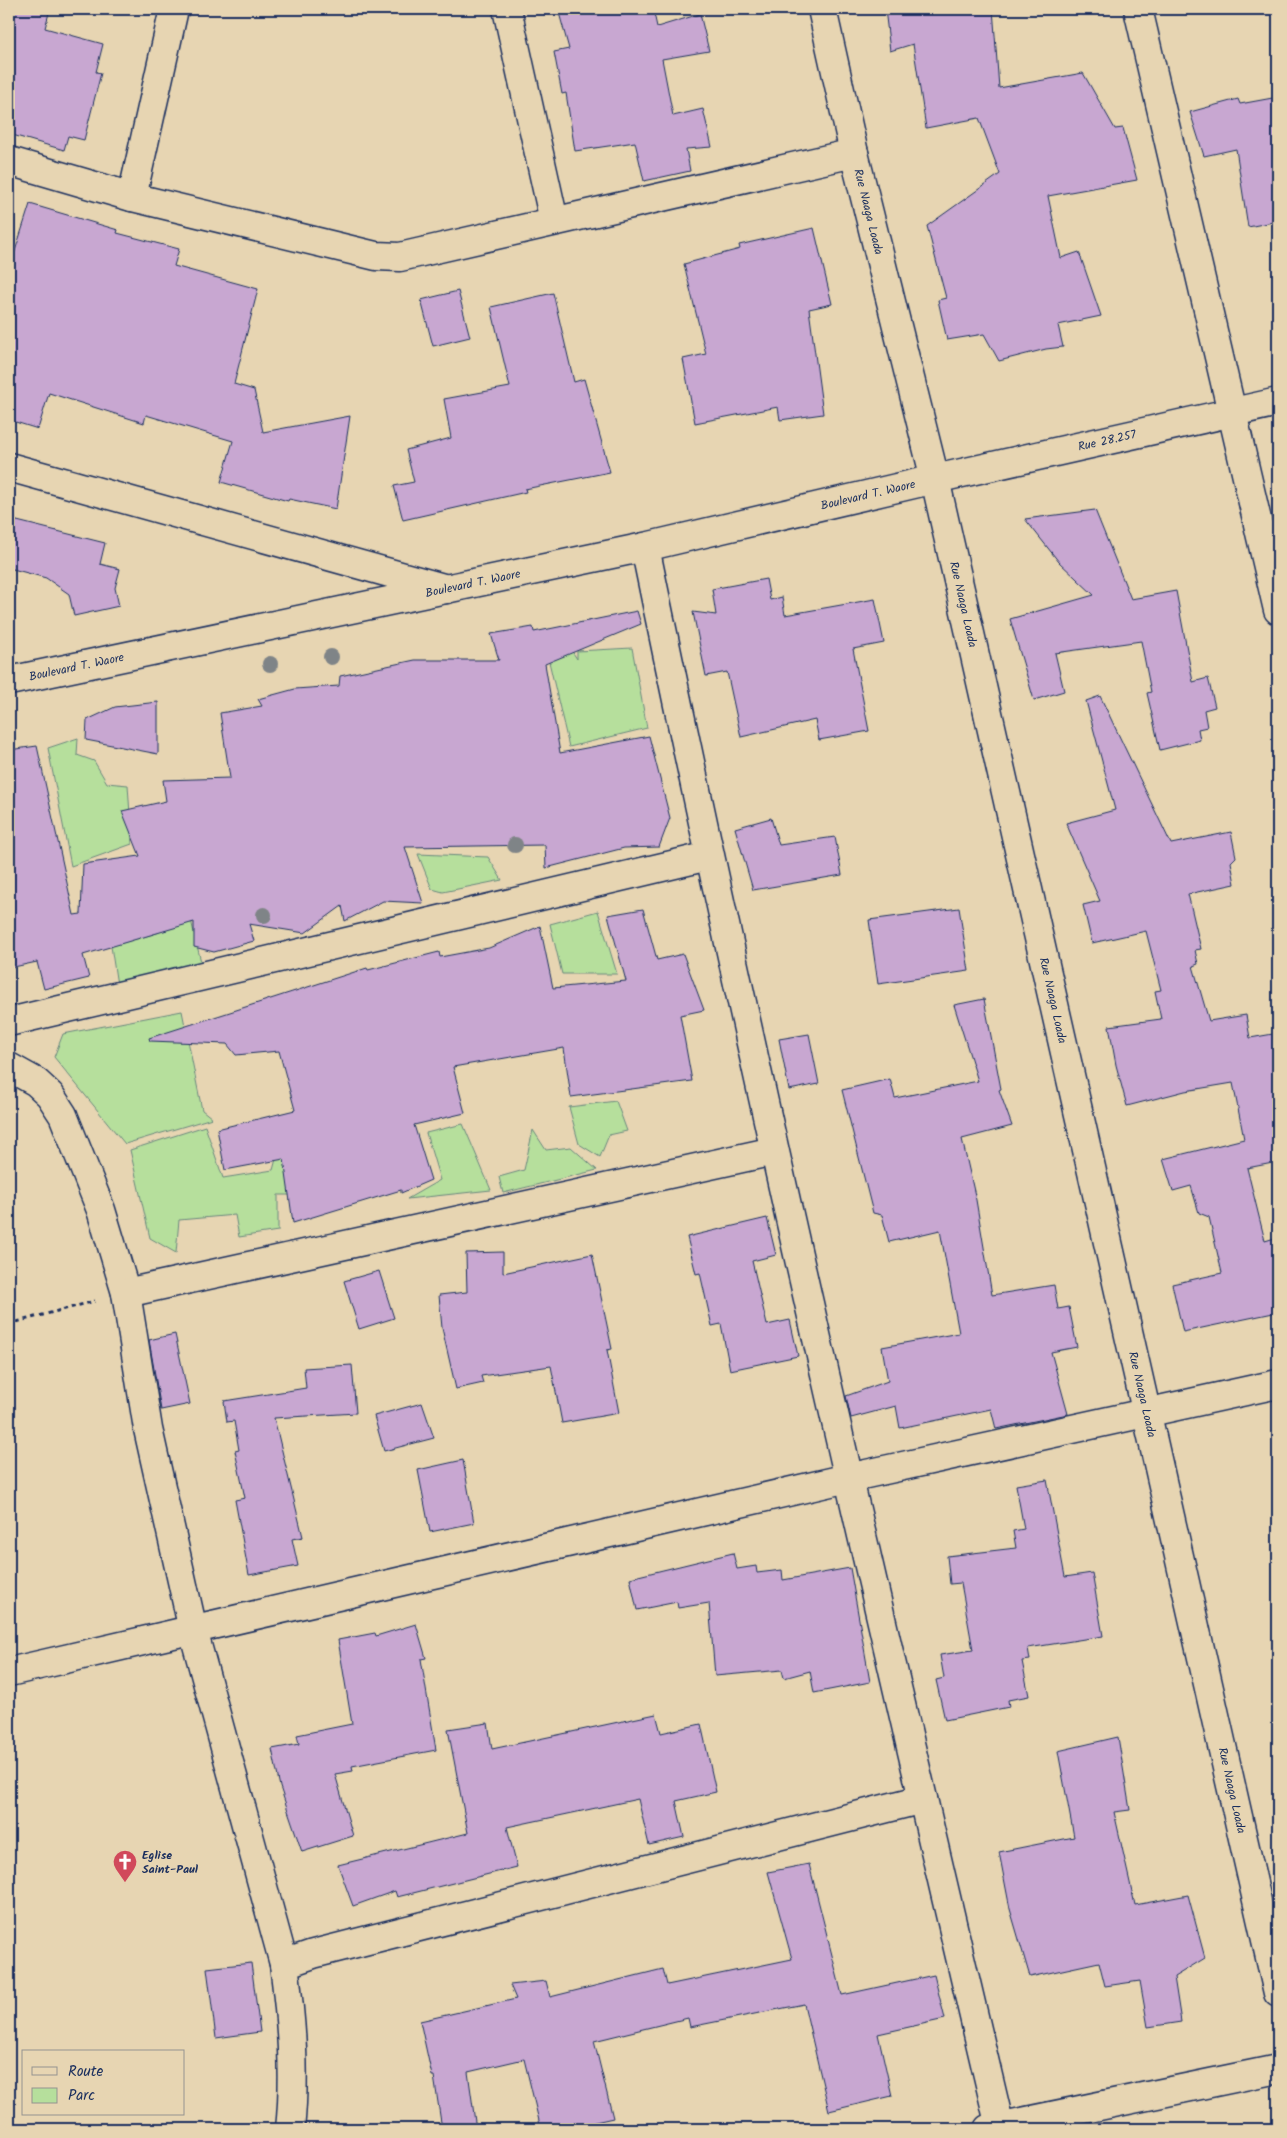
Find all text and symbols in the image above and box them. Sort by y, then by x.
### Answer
street label: Rue Naaga Loada [849,167,888,257]
street label: Rue 28.257 [1076,425,1138,456]
street label: Boulevard T. Waore [819,474,918,515]
street label: Rue Naaga Loada [944,559,982,650]
street label: Boulevard T. Waore [424,564,523,603]
street label: Boulevard T. Waore [27,647,126,686]
street label: Rue Naaga Loada [1034,955,1072,1046]
street label: Rue Naaga Loada [1123,1349,1161,1440]
street label: Rue Naaga Loada [1213,1745,1251,1836]
place label: Eglise Saint-Paul [142,1846,199,1879]
church icon: Eglise Saint-Paul [112,1849,138,1883]
legend [22,2050,185,2116]
text: Route [68,2060,104,2084]
text: Parc [68,2084,95,2108]

